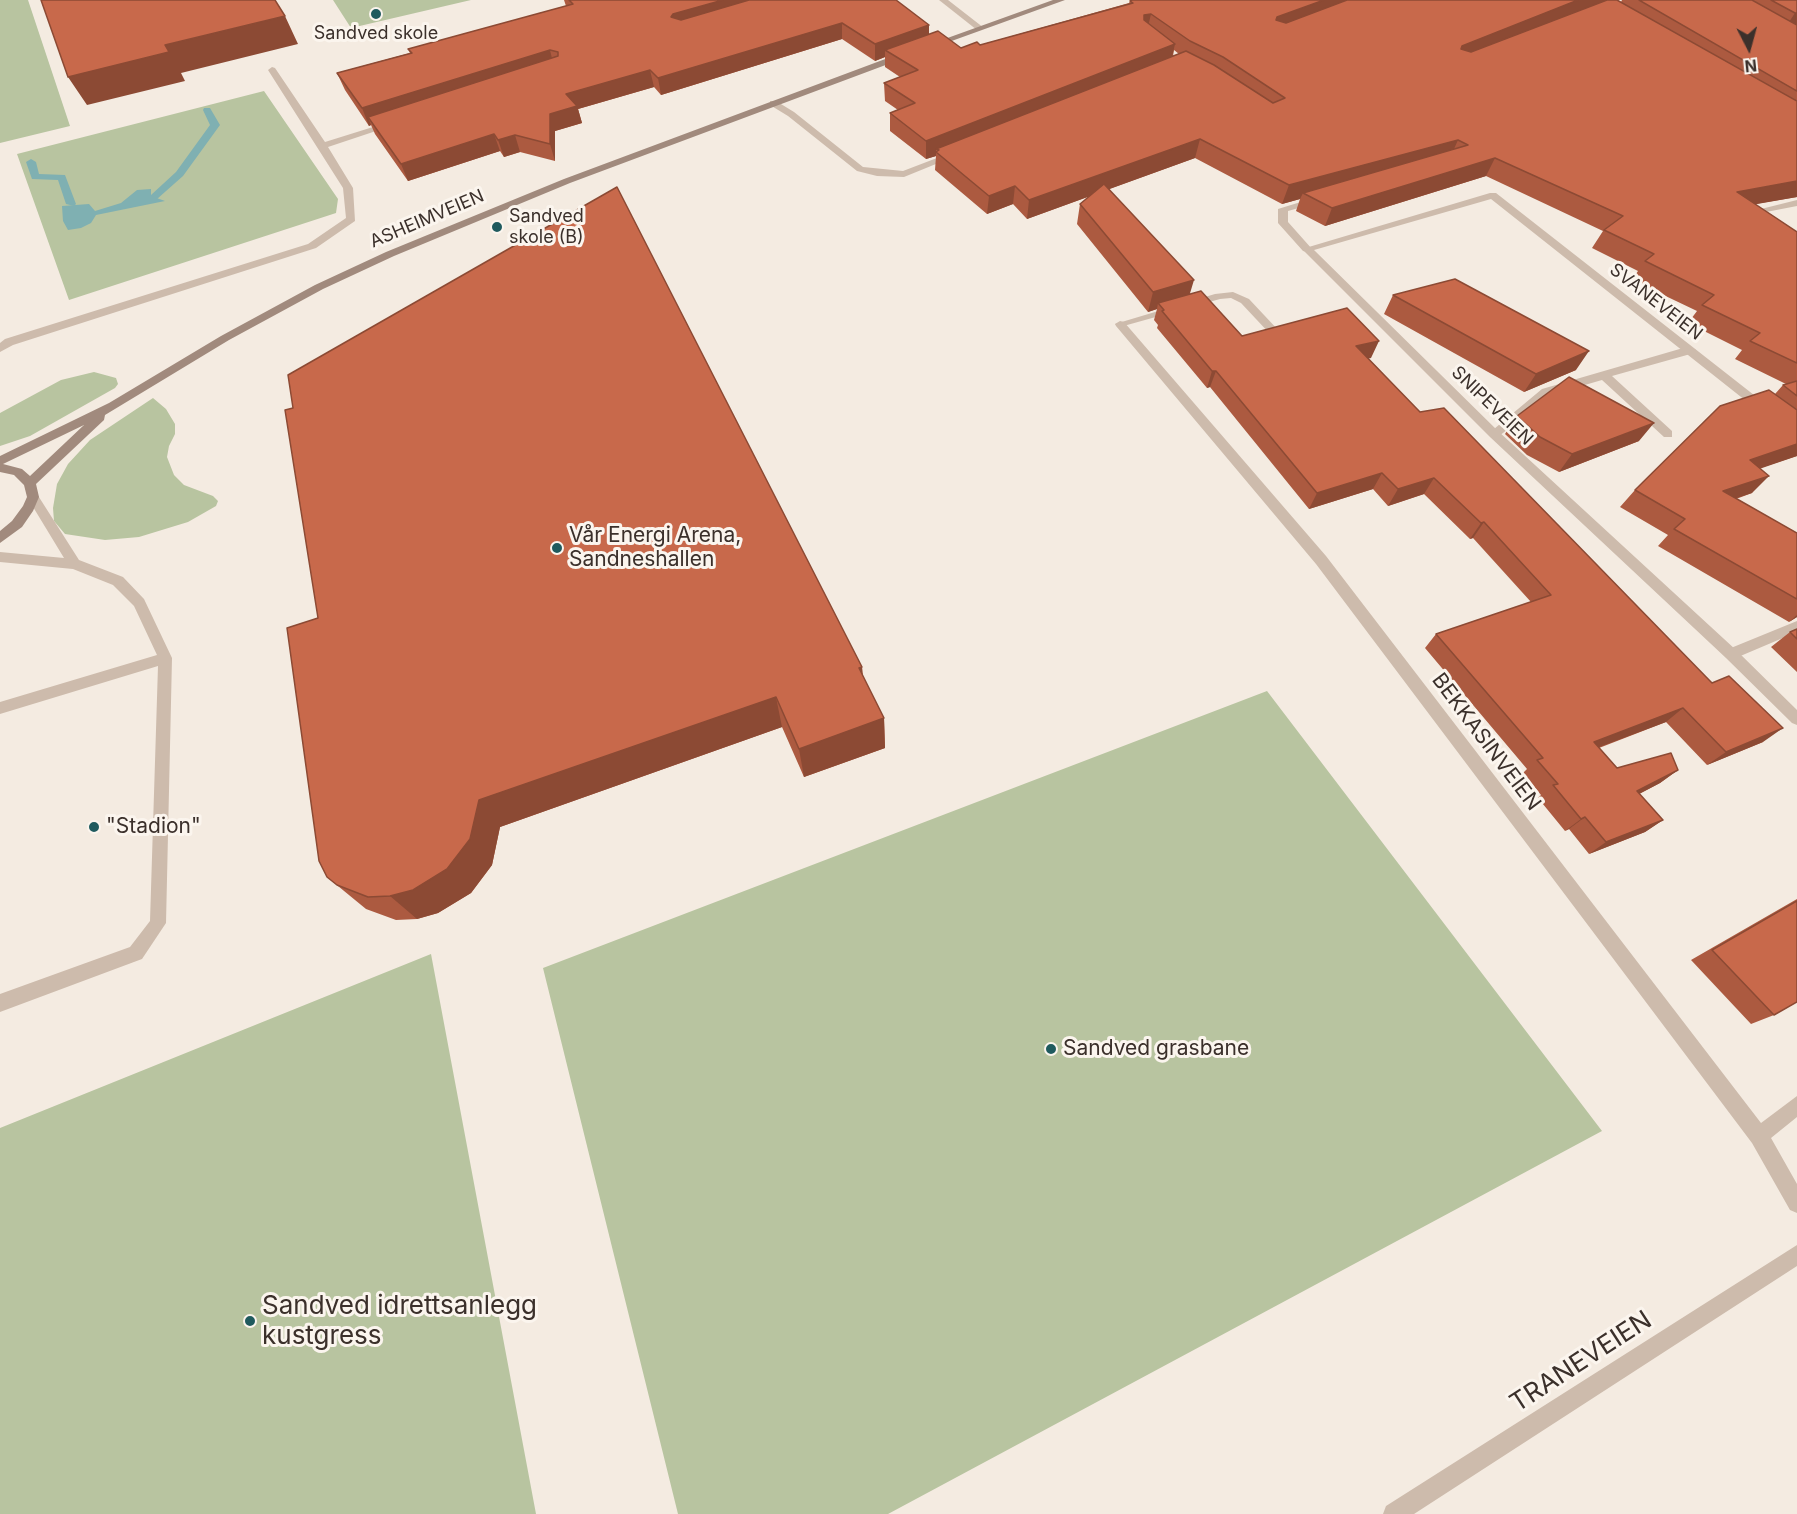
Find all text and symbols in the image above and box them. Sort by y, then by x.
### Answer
marker: Sandved skole [369,7,383,21]
north arrow [1719,18,1779,78]
place label: Sandved skole [314,23,438,45]
text: N [1744,55,1758,76]
street label: ASHEIMVEIEN [367,185,487,253]
place label: Sandved skole (B) [509,206,584,248]
marker: Sandved skole (B) [490,220,504,234]
street label: SVANEVEIEN [1605,259,1707,345]
street label: SNIPEVEIEN [1447,362,1537,450]
place label: Vår Energi Arena, Sandneshallen [569,523,741,573]
marker: Vår Energi Arena, Sandneshallen [550,541,564,555]
street label: BEKKASINVEIEN [1426,668,1546,816]
place label: "Stadion" [106,814,201,840]
marker: "Stadion" [87,820,101,834]
place label: Sandved grasbane [1063,1036,1249,1062]
marker: Sandved grasbane [1044,1042,1058,1056]
place label: Sandved idrettsanlegg kustgress [262,1290,537,1352]
street label: TRANEVEIEN [1504,1305,1658,1419]
marker: Sandved idrettsanlegg kustgress [243,1314,257,1328]

